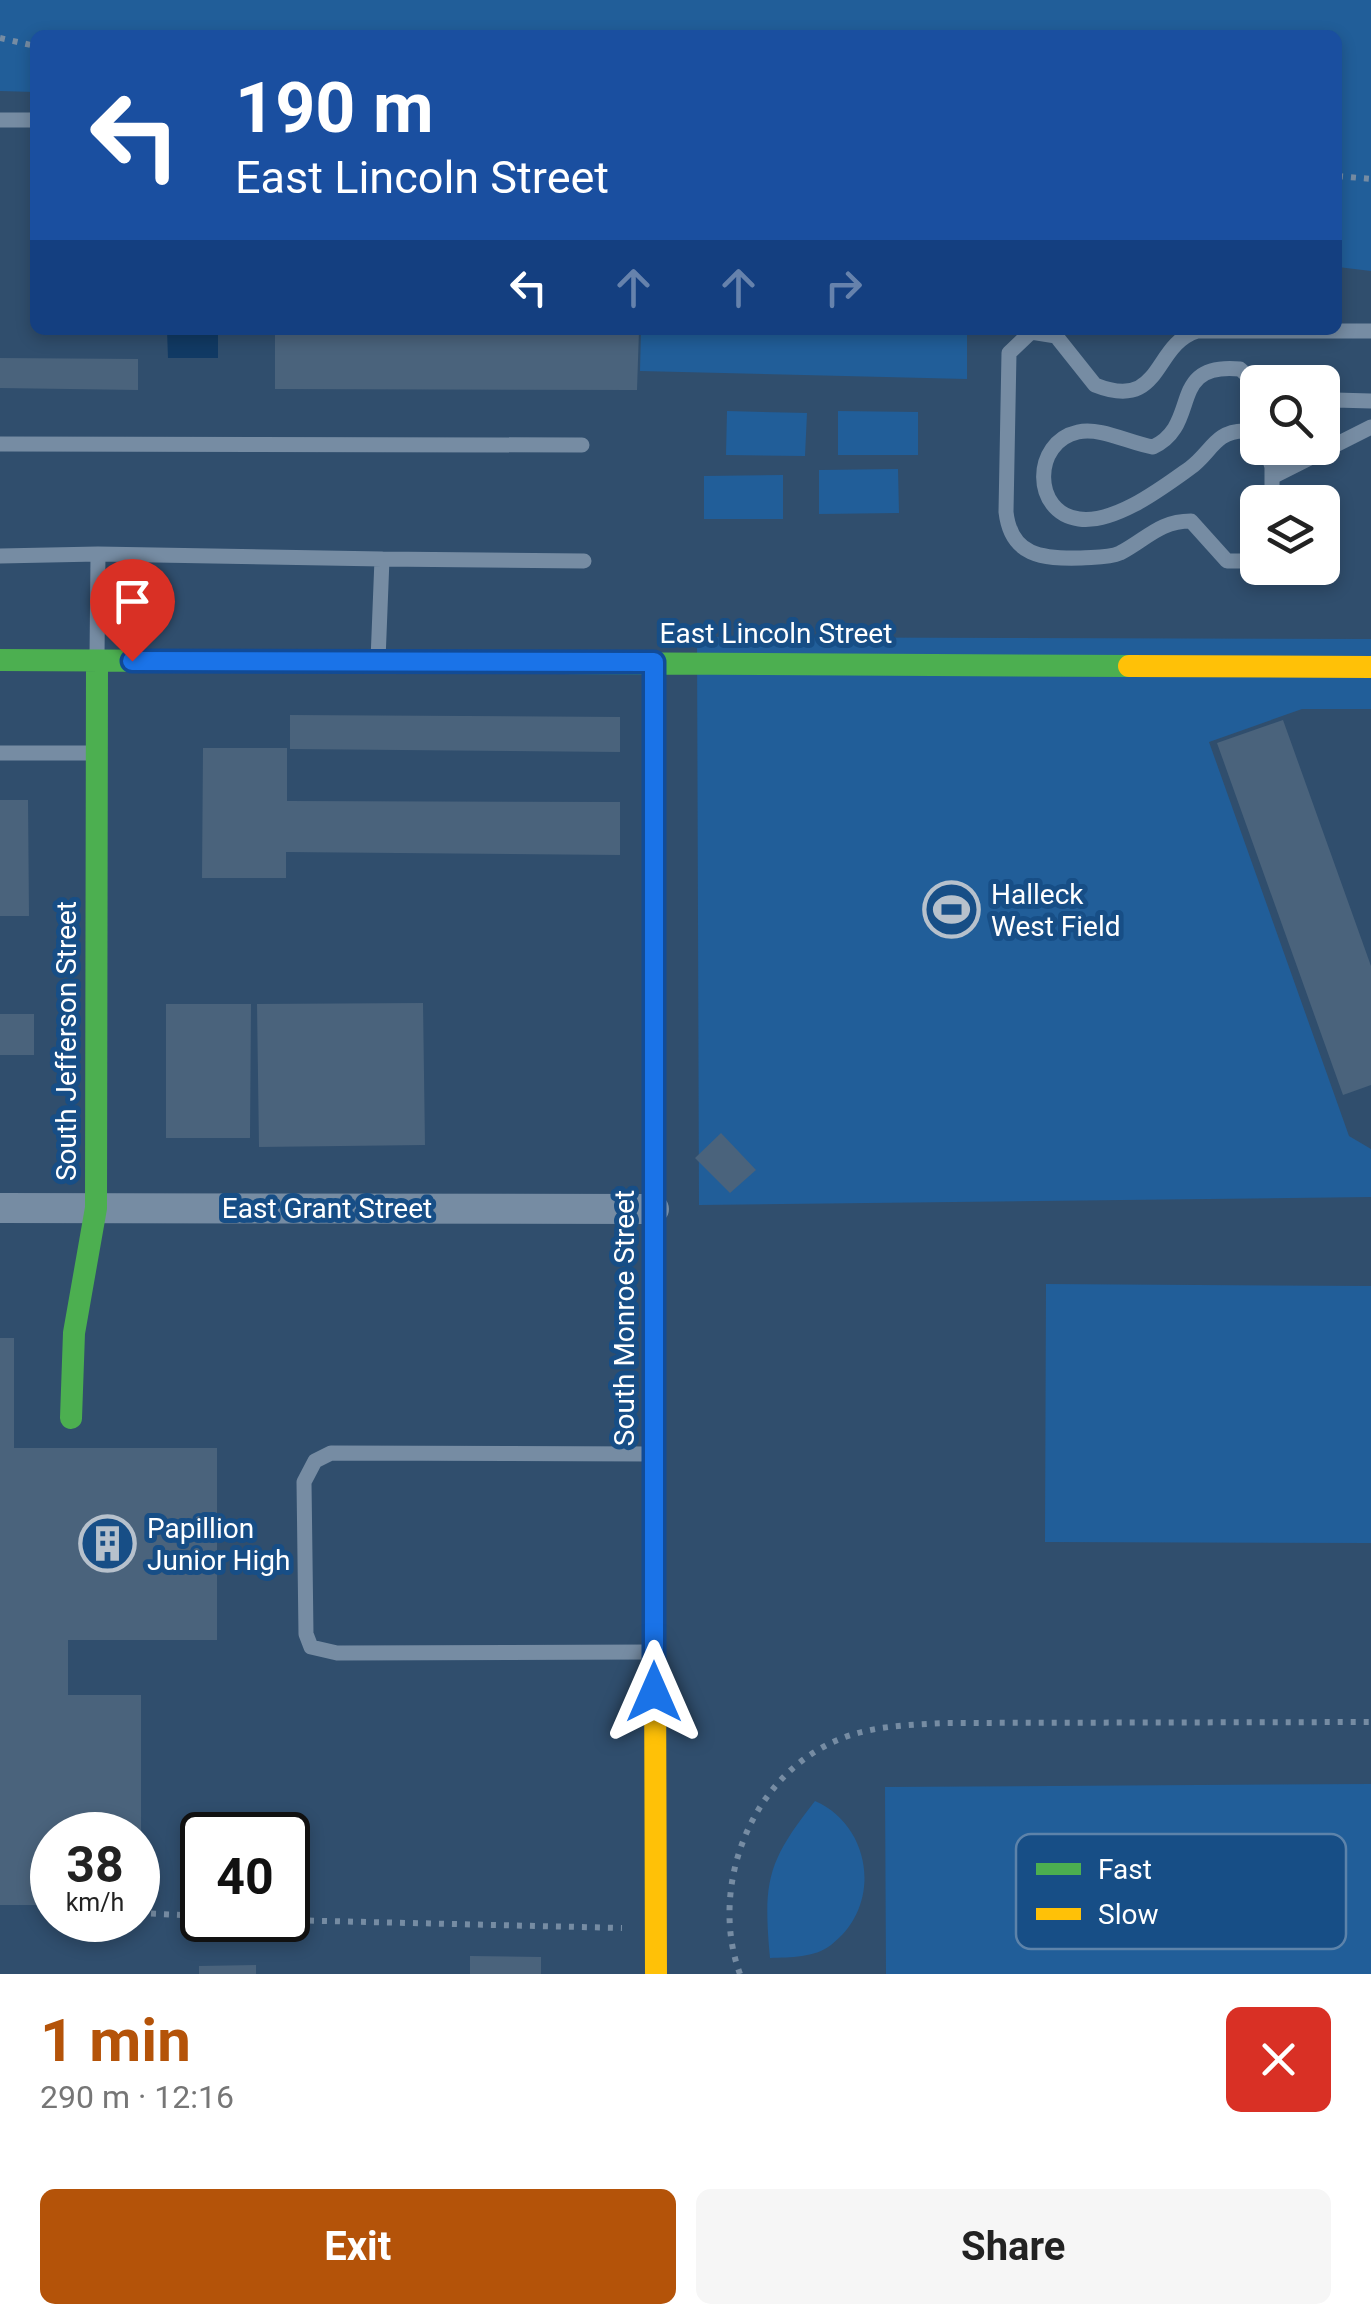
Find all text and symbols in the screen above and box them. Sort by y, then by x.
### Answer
text: 190 m [235,67,434,149]
icon: left [70,70,200,200]
text: East Lincoln Street [235,151,609,204]
icon: left [501,260,556,315]
icon: ahead [606,260,661,315]
icon: ahead [711,260,766,315]
icon: right [816,260,871,315]
map controls [1240,365,1340,585]
button: search [1240,365,1340,465]
button: layers [1240,485,1340,585]
pin [90,559,175,662]
icon: arrive [105,574,160,629]
street label: East Lincoln Street [660,617,892,650]
place label: Halleck West Field [991,878,1121,943]
sports icon: Halleck West Field [922,880,982,940]
street label: South Jefferson Street [50,901,83,1181]
street label: South Monroe Street [608,1190,641,1446]
street label: East Grant Street [222,1192,432,1225]
place label: Papillion Junior High [147,1512,291,1577]
building icon: Papillion Junior High [78,1514,138,1574]
position arrow [602,1640,706,1744]
speed limit sign: 40 [180,1812,310,1942]
legend [1016,1834,1346,1949]
text: 38 [66,1836,124,1894]
text: Fast [1098,1853,1152,1886]
text: km/h [66,1888,124,1917]
text: Slow [1098,1898,1158,1931]
text: 1 min [40,2005,191,2076]
button: close [1226,2007,1331,2112]
text: 290 m · 12:16 [40,2078,234,2116]
button: Exit [40,2189,676,2304]
button: Share [696,2189,1331,2304]

